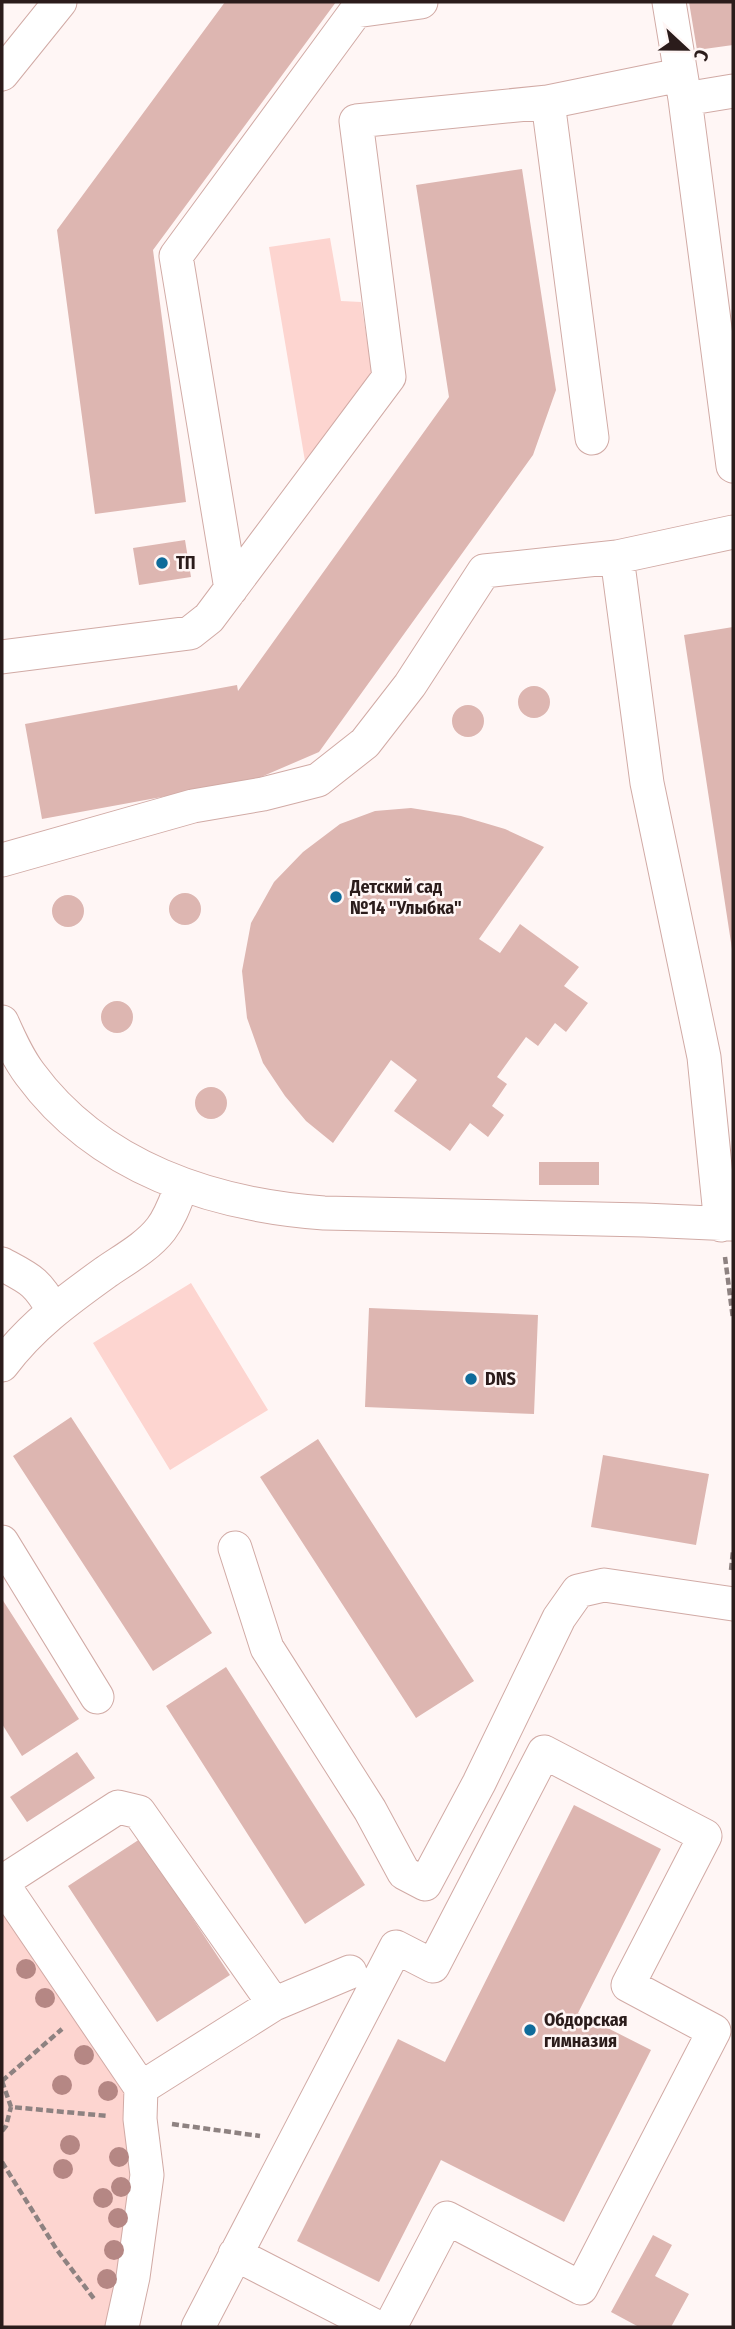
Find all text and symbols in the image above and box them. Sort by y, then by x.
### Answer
north arrow [651,14,721,84]
text: С [689,46,714,64]
place label: ТП [176,552,196,574]
marker: ТП [154,555,170,571]
place label: Детский сад №14 "Улыбка" [349,876,462,919]
marker: Детский сад №14 "Улыбка" [328,889,344,905]
place label: DNS [485,1368,516,1390]
marker: DNS [463,1371,479,1387]
place label: Обдорская гимназия [544,2009,628,2052]
marker: Обдорская гимназия [522,2022,538,2038]

